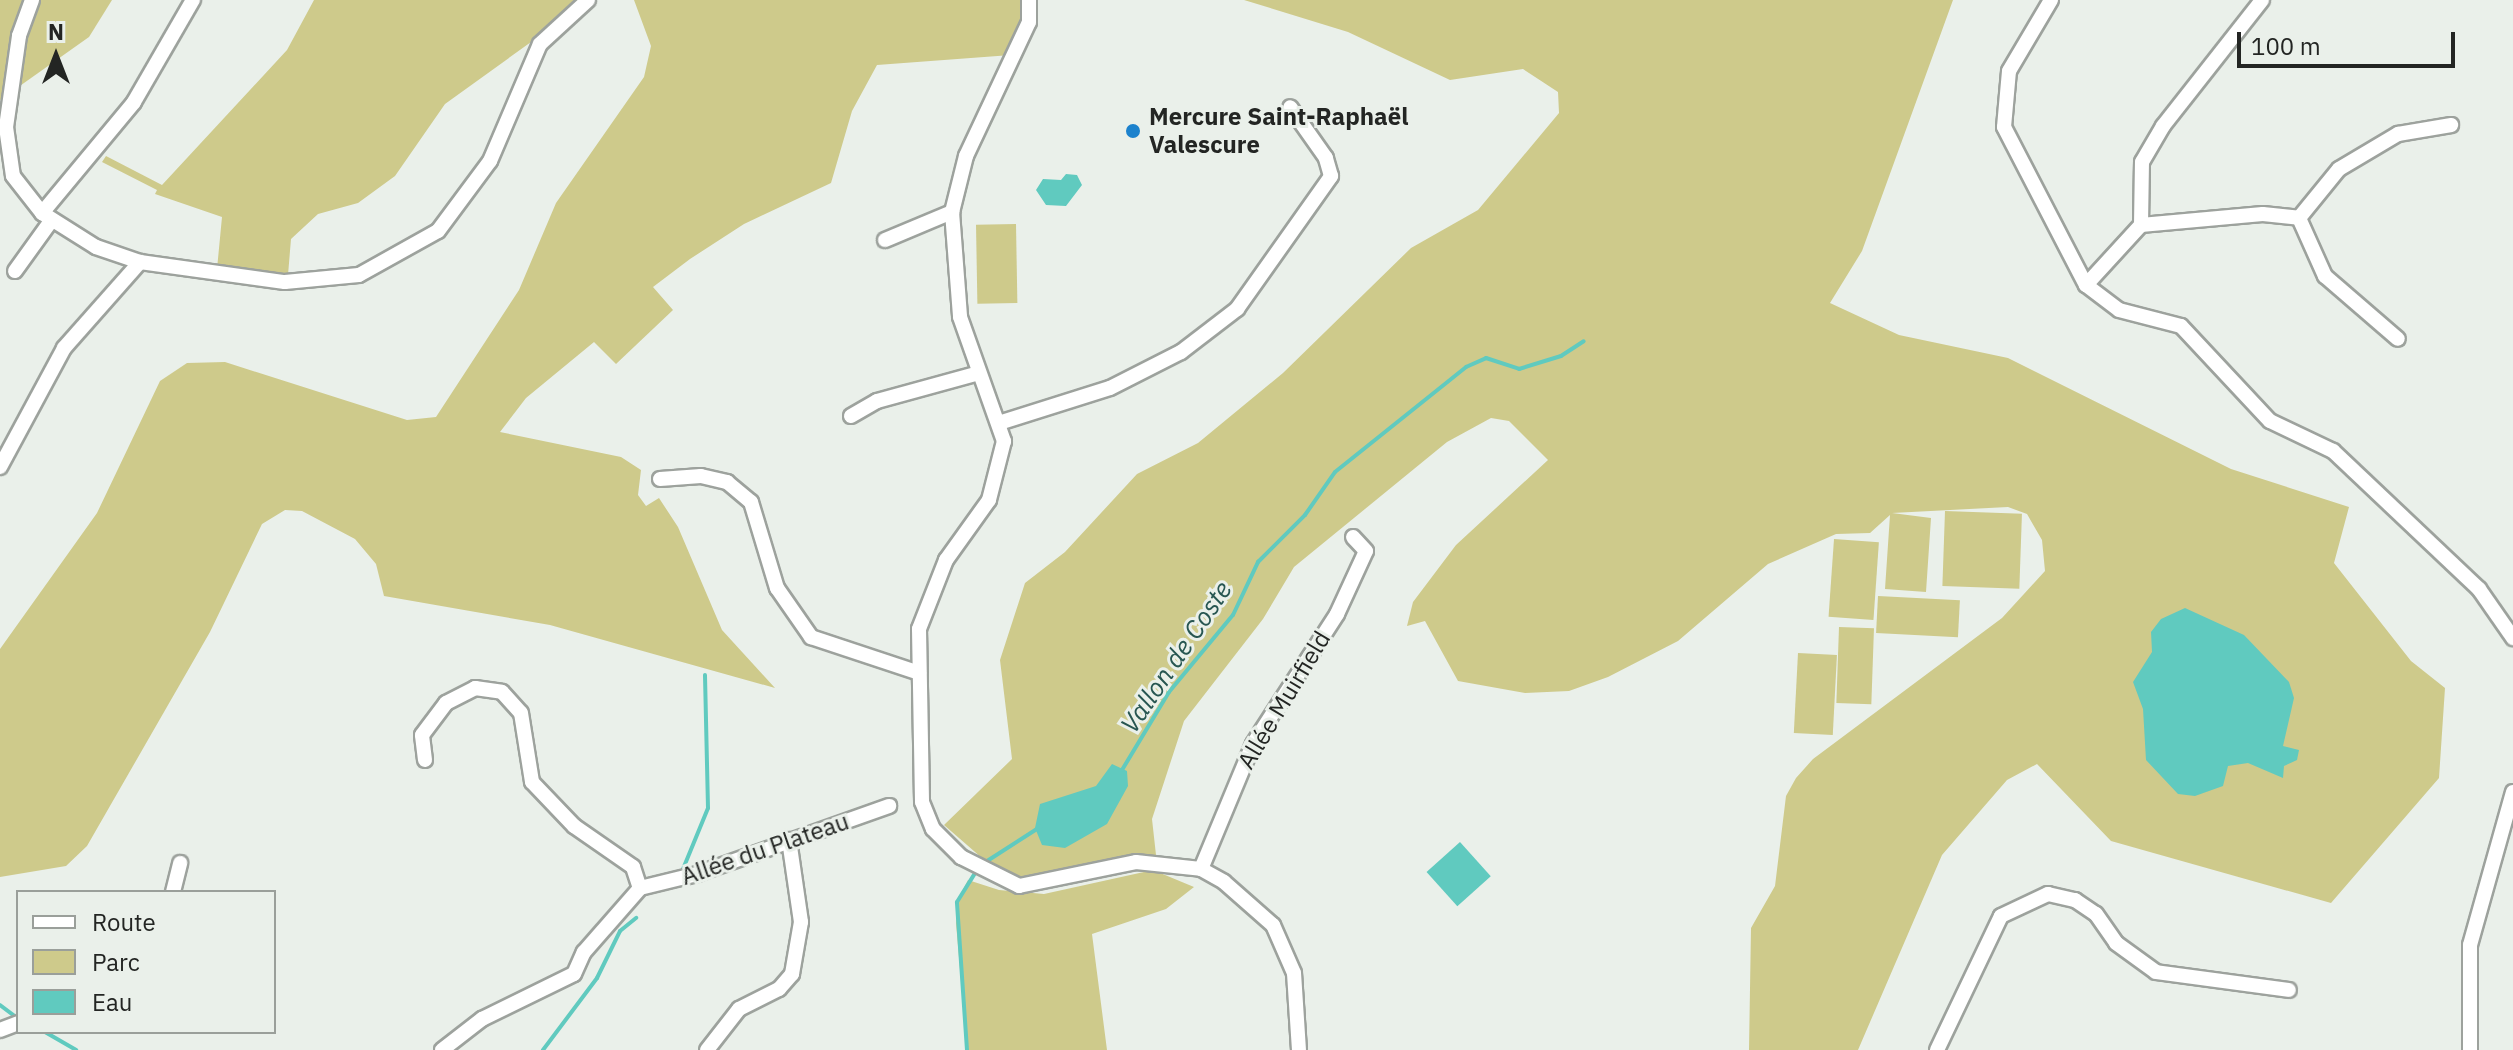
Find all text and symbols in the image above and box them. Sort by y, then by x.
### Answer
north arrow [16,16,96,96]
scale bar [2241,16,2459,66]
text: N [48,17,64,46]
text: 100 m [2251,30,2321,62]
place label: Mercure Saint-Raphaël Valescure [1149,103,1408,159]
marker: Mercure Saint-Raphaël Valescure [1124,122,1142,140]
water label: Vallon de Coste [1114,575,1238,739]
street label: Allée Muirfield [1232,626,1336,774]
street label: Allée du Plateau [677,807,853,891]
legend [16,890,276,1034]
text: Route [92,906,156,938]
text: Parc [92,946,140,978]
text: Eau [92,986,132,1018]

